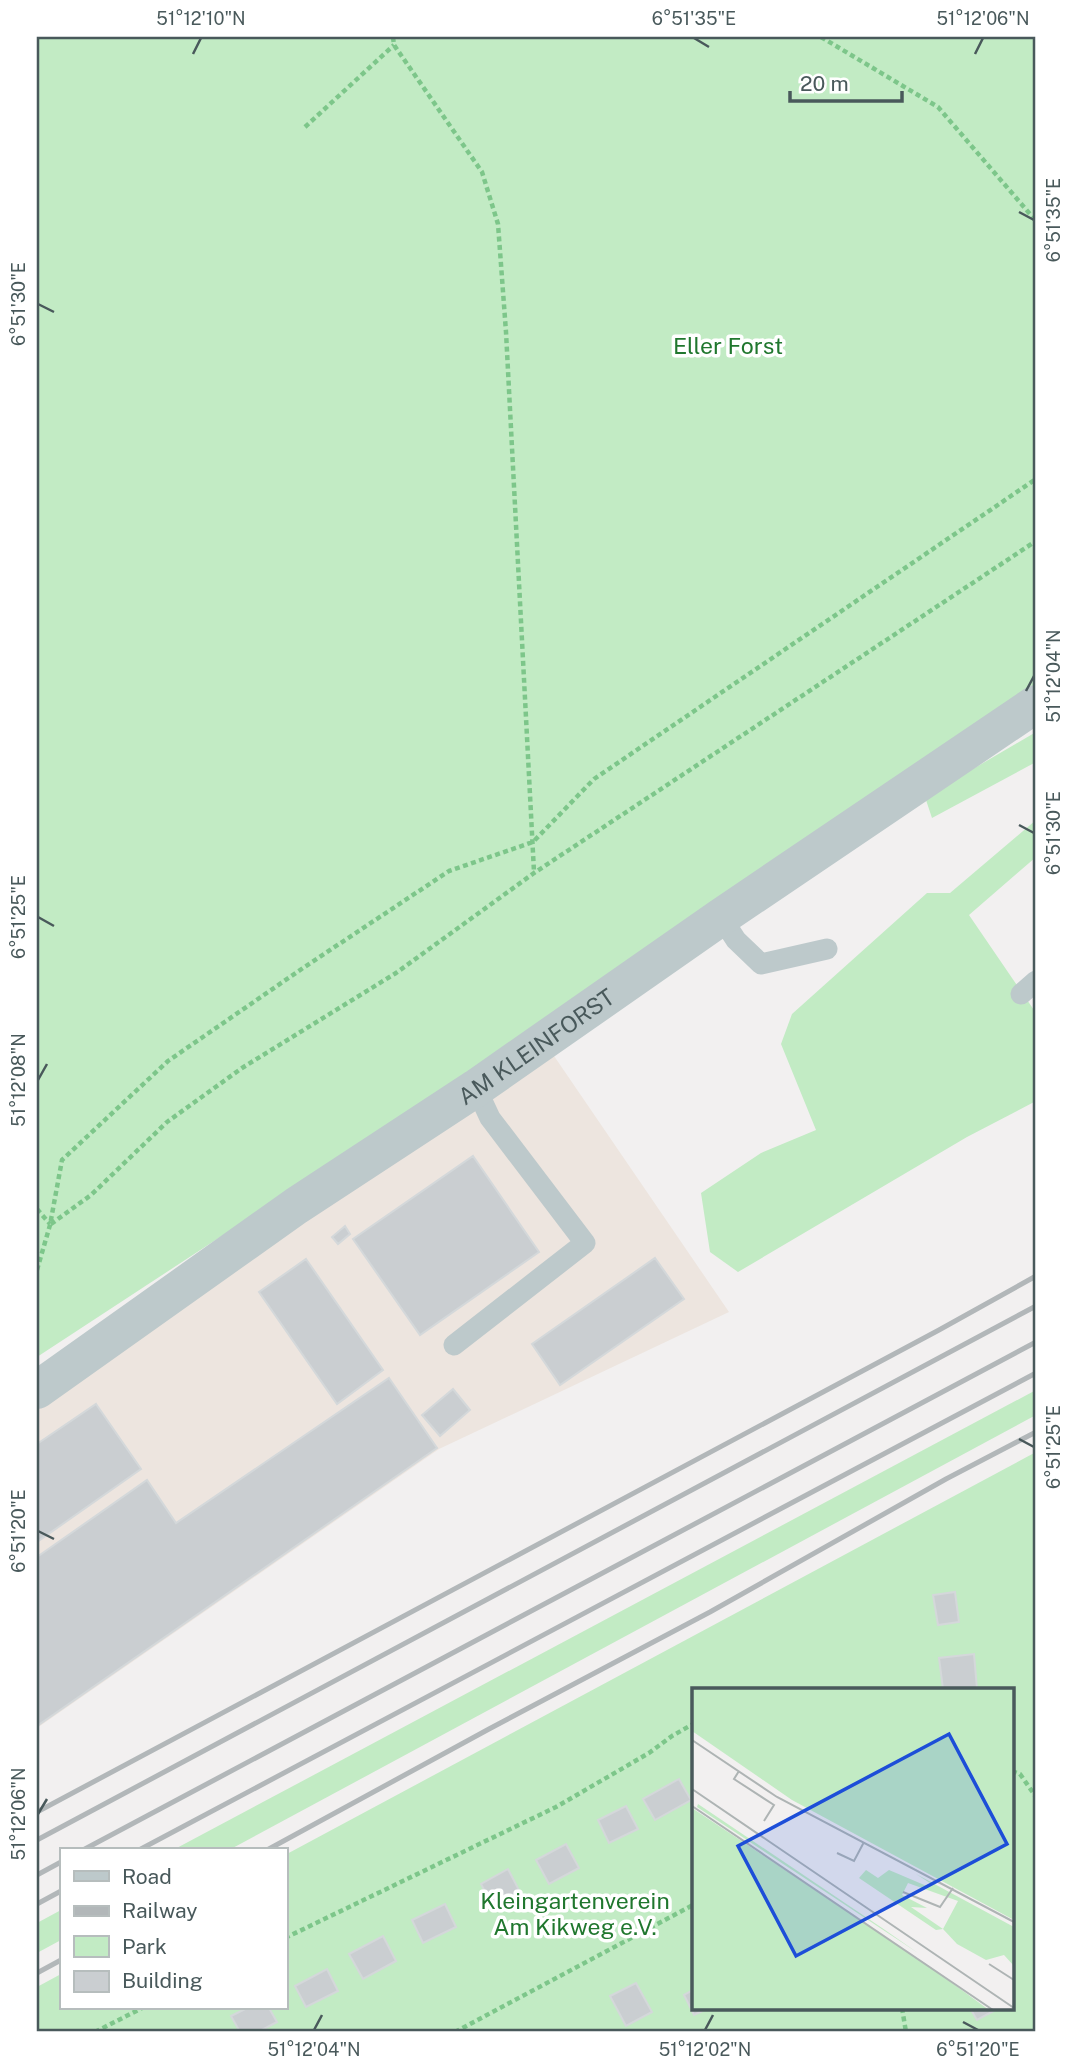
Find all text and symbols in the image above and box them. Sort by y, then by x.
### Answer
text: 51°12'10"N [156,8,246,29]
text: 6°51'35"E [652,8,736,29]
text: 51°12'06"N [936,8,1030,29]
scale bar [790,60,902,104]
text: 20 m [800,71,849,96]
text: 6°51'35"E [1043,178,1064,262]
text: 6°51'30"E [8,262,29,346]
park label: Eller Forst [673,332,783,359]
text: 51°12'04"N [1043,629,1064,723]
text: 6°51'30"E [1043,791,1064,875]
text: 6°51'25"E [8,875,29,959]
street label: AM KLEINFORST [453,982,619,1110]
text: 51°12'08"N [8,1033,29,1127]
text: 6°51'25"E [1043,1405,1064,1489]
text: 6°51'20"E [8,1489,29,1573]
inset map [692,1688,1014,2010]
text: 51°12'06"N [8,1767,29,1861]
legend [60,1848,287,2010]
text: Road [122,1864,172,1889]
park label: Kleingartenverein Am Kikweg e.V. [480,1887,670,1940]
text: Railway [122,1898,198,1923]
text: Park [122,1934,167,1959]
text: Building [122,1968,203,1993]
text: 51°12'04"N [267,2039,361,2060]
text: 51°12'02"N [659,2039,751,2060]
text: 6°51'20"E [936,2039,1020,2060]

